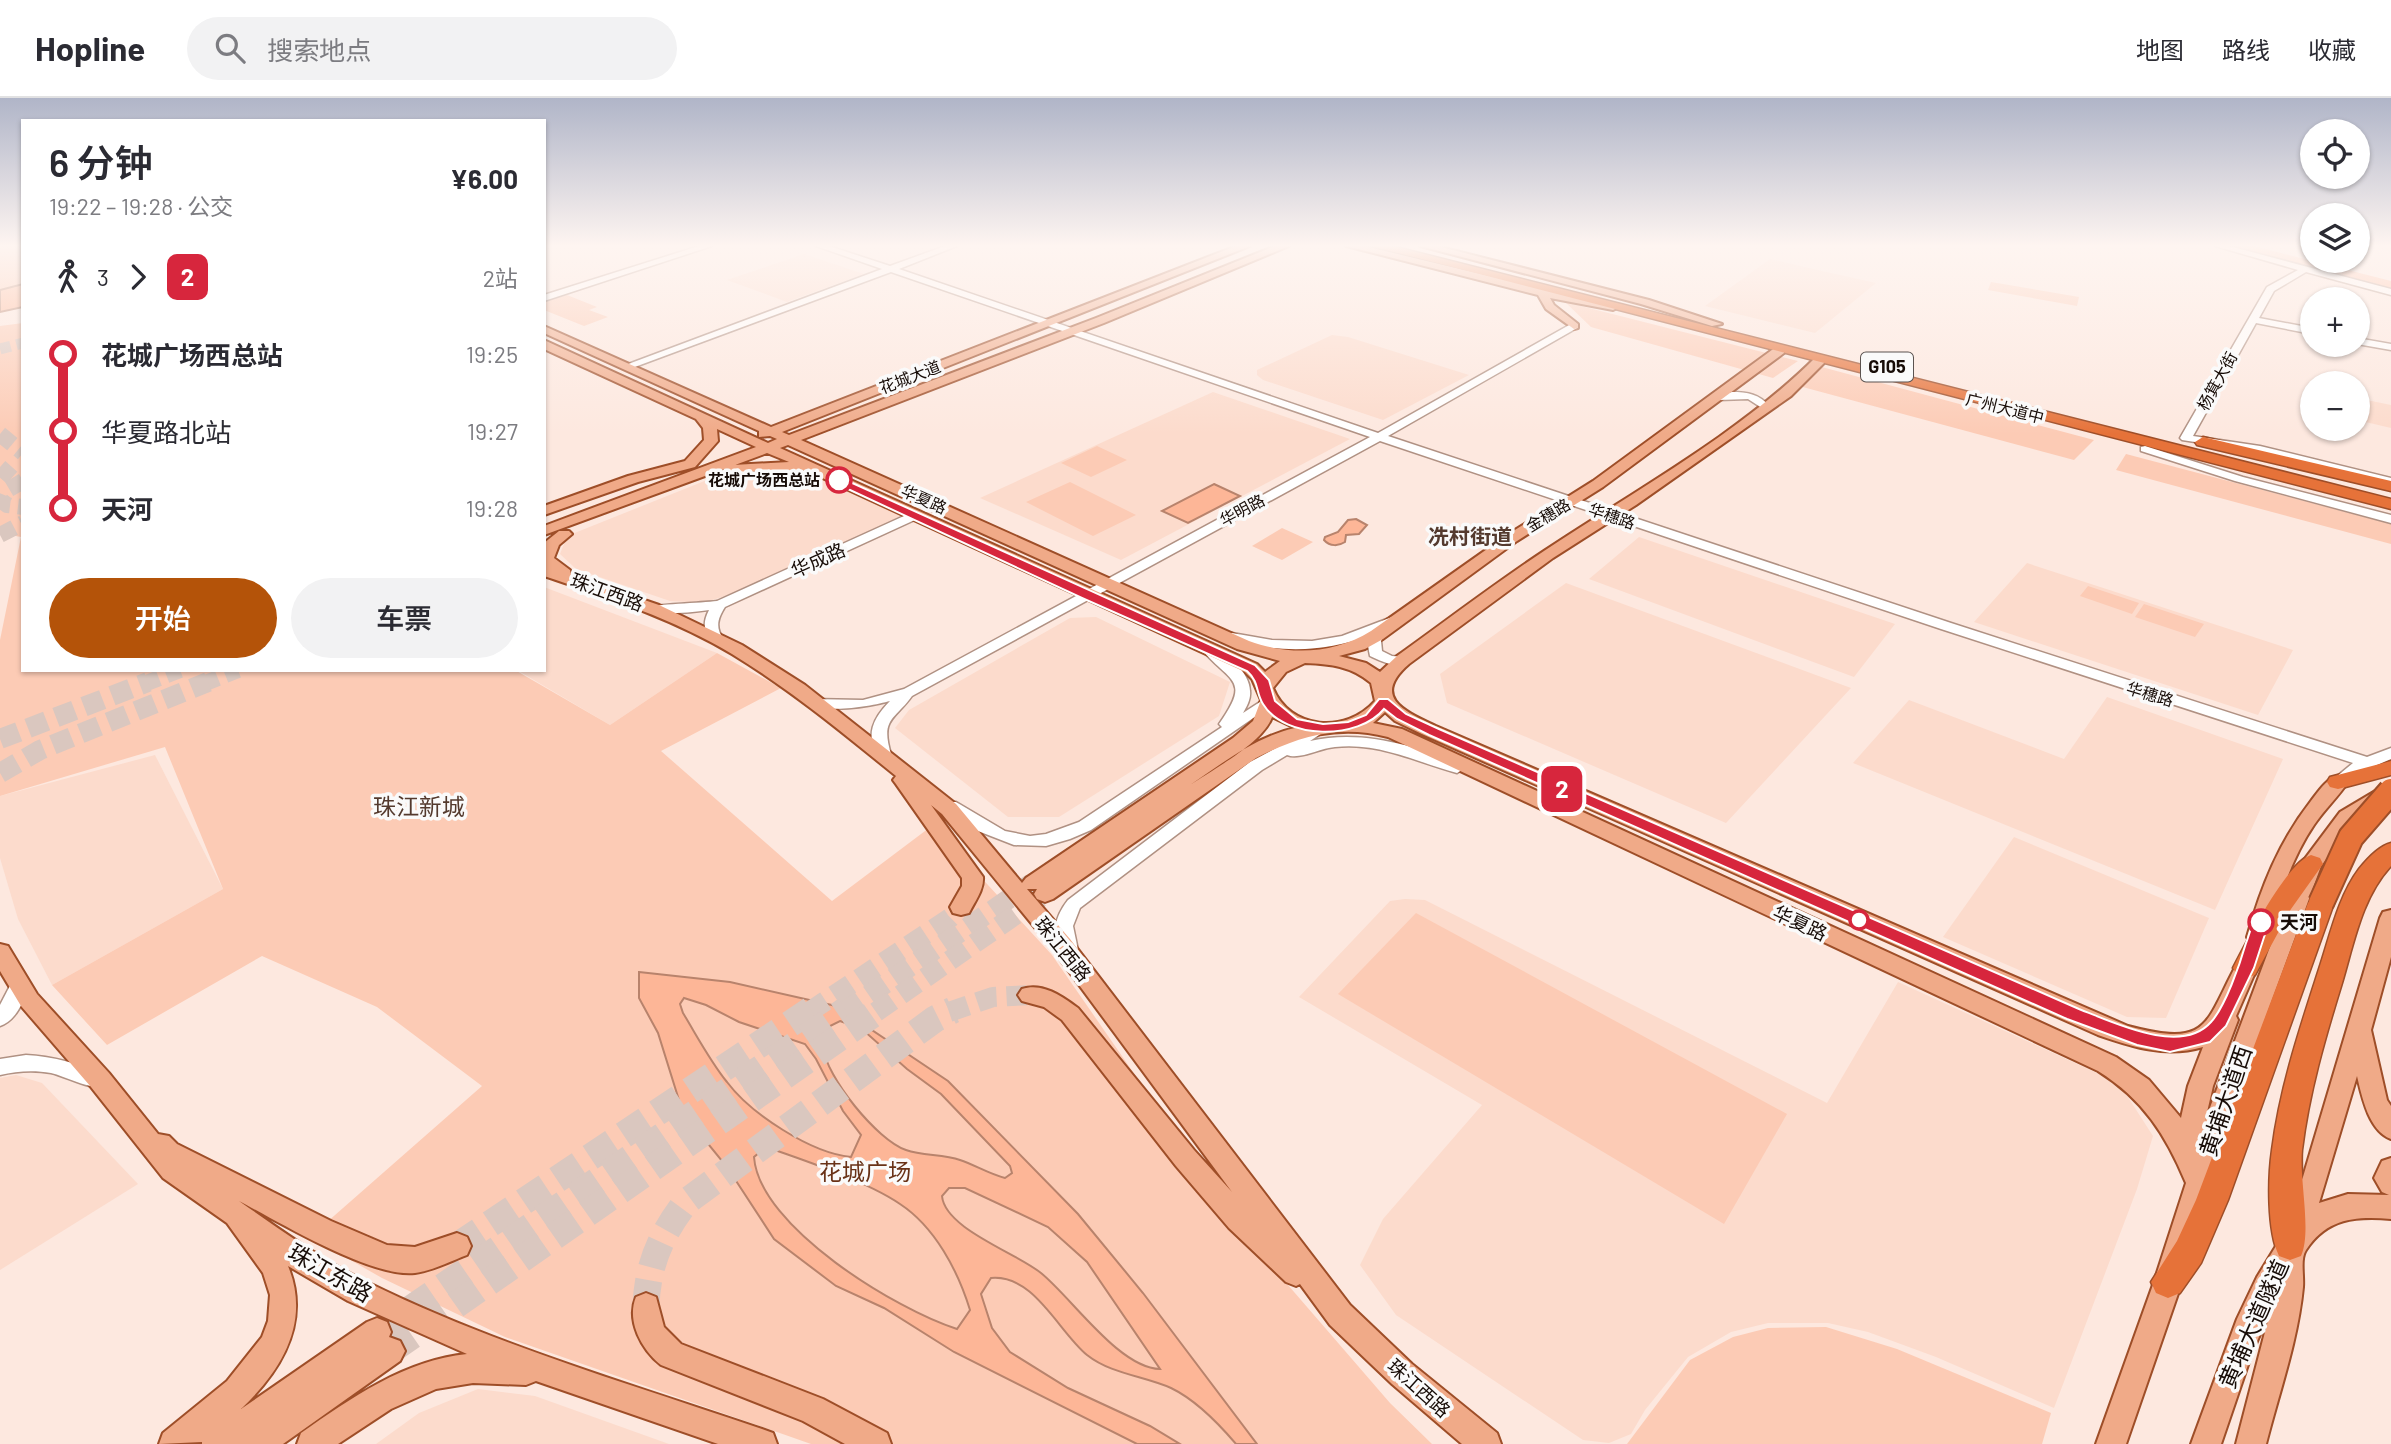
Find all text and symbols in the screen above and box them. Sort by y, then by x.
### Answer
search box [187,17,677,80]
text: Hopline [35,28,145,68]
icon: search [211,29,249,67]
text: 搜索地点 [267,34,371,65]
text: 地图 [2136,35,2184,64]
text: 路线 [2222,35,2270,64]
text: 收藏 [2308,35,2356,64]
map controls [2300,119,2370,441]
button: locate [2300,119,2370,189]
text: 6 分钟 [49,139,153,185]
text: ¥6.00 [450,163,518,194]
text: 19:22 – 19:28 · 公交 [49,192,233,220]
button: layers [2300,203,2370,273]
icon: walk [49,258,87,296]
icon: forward [119,258,157,296]
text: 2 [181,262,194,291]
text: 3 [97,263,109,291]
text: 2站 [483,264,518,292]
button: + [2300,287,2370,357]
text: 花城广场西总站 [101,339,283,370]
text: 19:25 [466,340,518,368]
street label: 杨箕大街 [2193,348,2240,413]
road number: G105 [1861,353,1913,382]
street label: 花城大道 [877,356,943,397]
button: − [2300,371,2370,441]
street label: 广州大道中 [1964,389,2046,426]
text: 华夏路北站 [101,416,231,447]
text: 19:27 [467,417,518,445]
marker: 花城广场西总站 [826,467,852,493]
place label: 花城广场西总站 [708,470,820,489]
street label: 华夏路 [898,480,950,517]
street label: 华明路 [1216,490,1267,529]
text: 天河 [101,493,153,524]
text: 19:28 [466,494,518,522]
street label: 金穗路 [1522,494,1573,535]
street label: 华穗路 [1586,499,1638,532]
district label: 冼村街道 [1428,523,1512,548]
street label: 华成路 [787,537,849,582]
street label: 珠江西路 [568,568,647,615]
button: 开始 [49,578,277,658]
button: 车票 [291,578,518,658]
street label: 华穗路 [2124,677,2176,710]
line badge: 2 [1539,766,1585,812]
text: 2 [1555,774,1569,803]
district label: 珠江新城 [373,792,465,820]
street label: 华夏路 [1770,900,1831,945]
marker: 天河 [2248,909,2274,935]
unlabelled marker [1849,910,1869,930]
place label: 天河 [2280,910,2318,933]
street label: 珠江西路 [1031,912,1096,985]
street label: 黄埔大道西 [2193,1042,2257,1160]
park label: 花城广场 [819,1157,911,1185]
street label: 珠江东路 [284,1237,377,1307]
street label: 黄埔大道隧道 [2212,1255,2294,1392]
street label: 珠江西路 [1383,1354,1455,1422]

